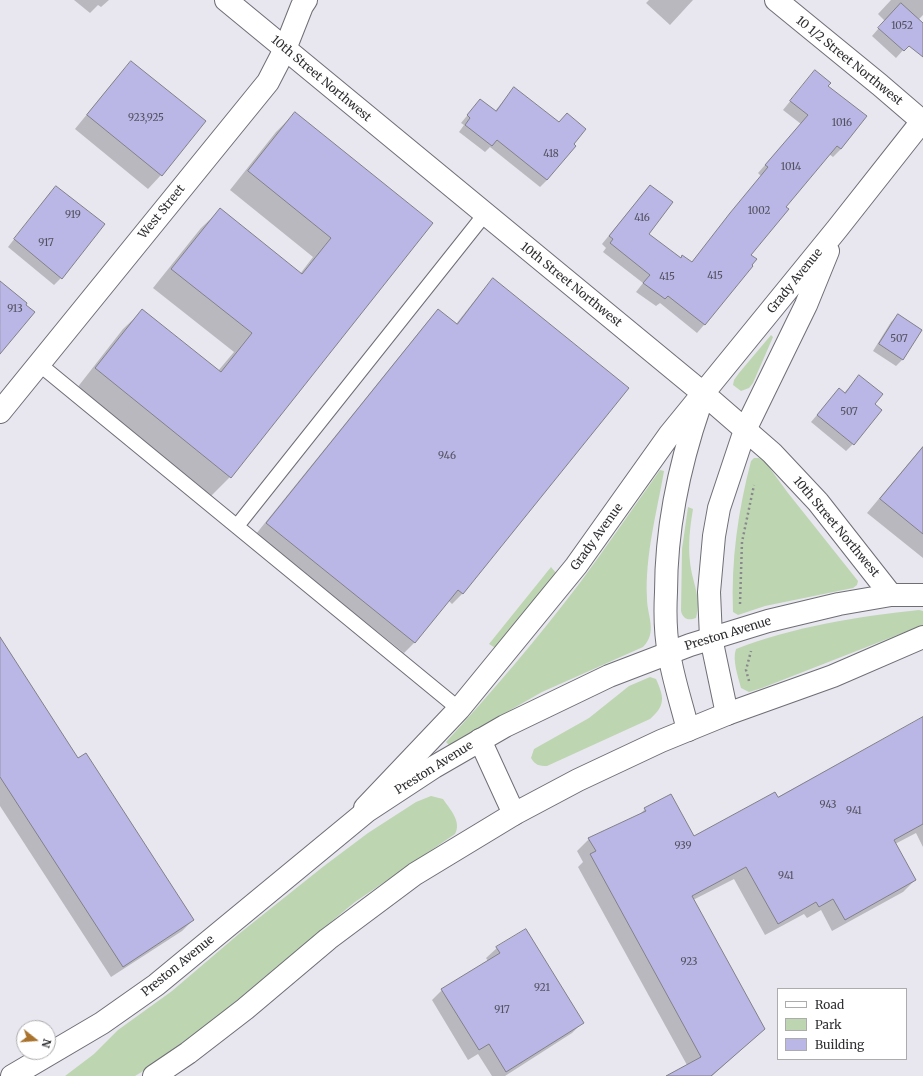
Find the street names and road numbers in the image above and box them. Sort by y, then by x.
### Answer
street label: 10 1/2 Street Northwest [793,14,905,108]
street label: 10th Street Northwest [268,33,374,125]
street label: West Street [136,182,188,242]
street label: 10th Street Northwest [517,240,625,330]
street label: Grady Avenue [764,246,826,316]
street label: 10th Street Northwest [790,474,882,580]
street label: Grady Avenue [568,501,626,573]
street label: Preston Avenue [683,614,773,654]
street label: Preston Avenue [392,738,476,798]
street label: Preston Avenue [139,932,217,1000]

